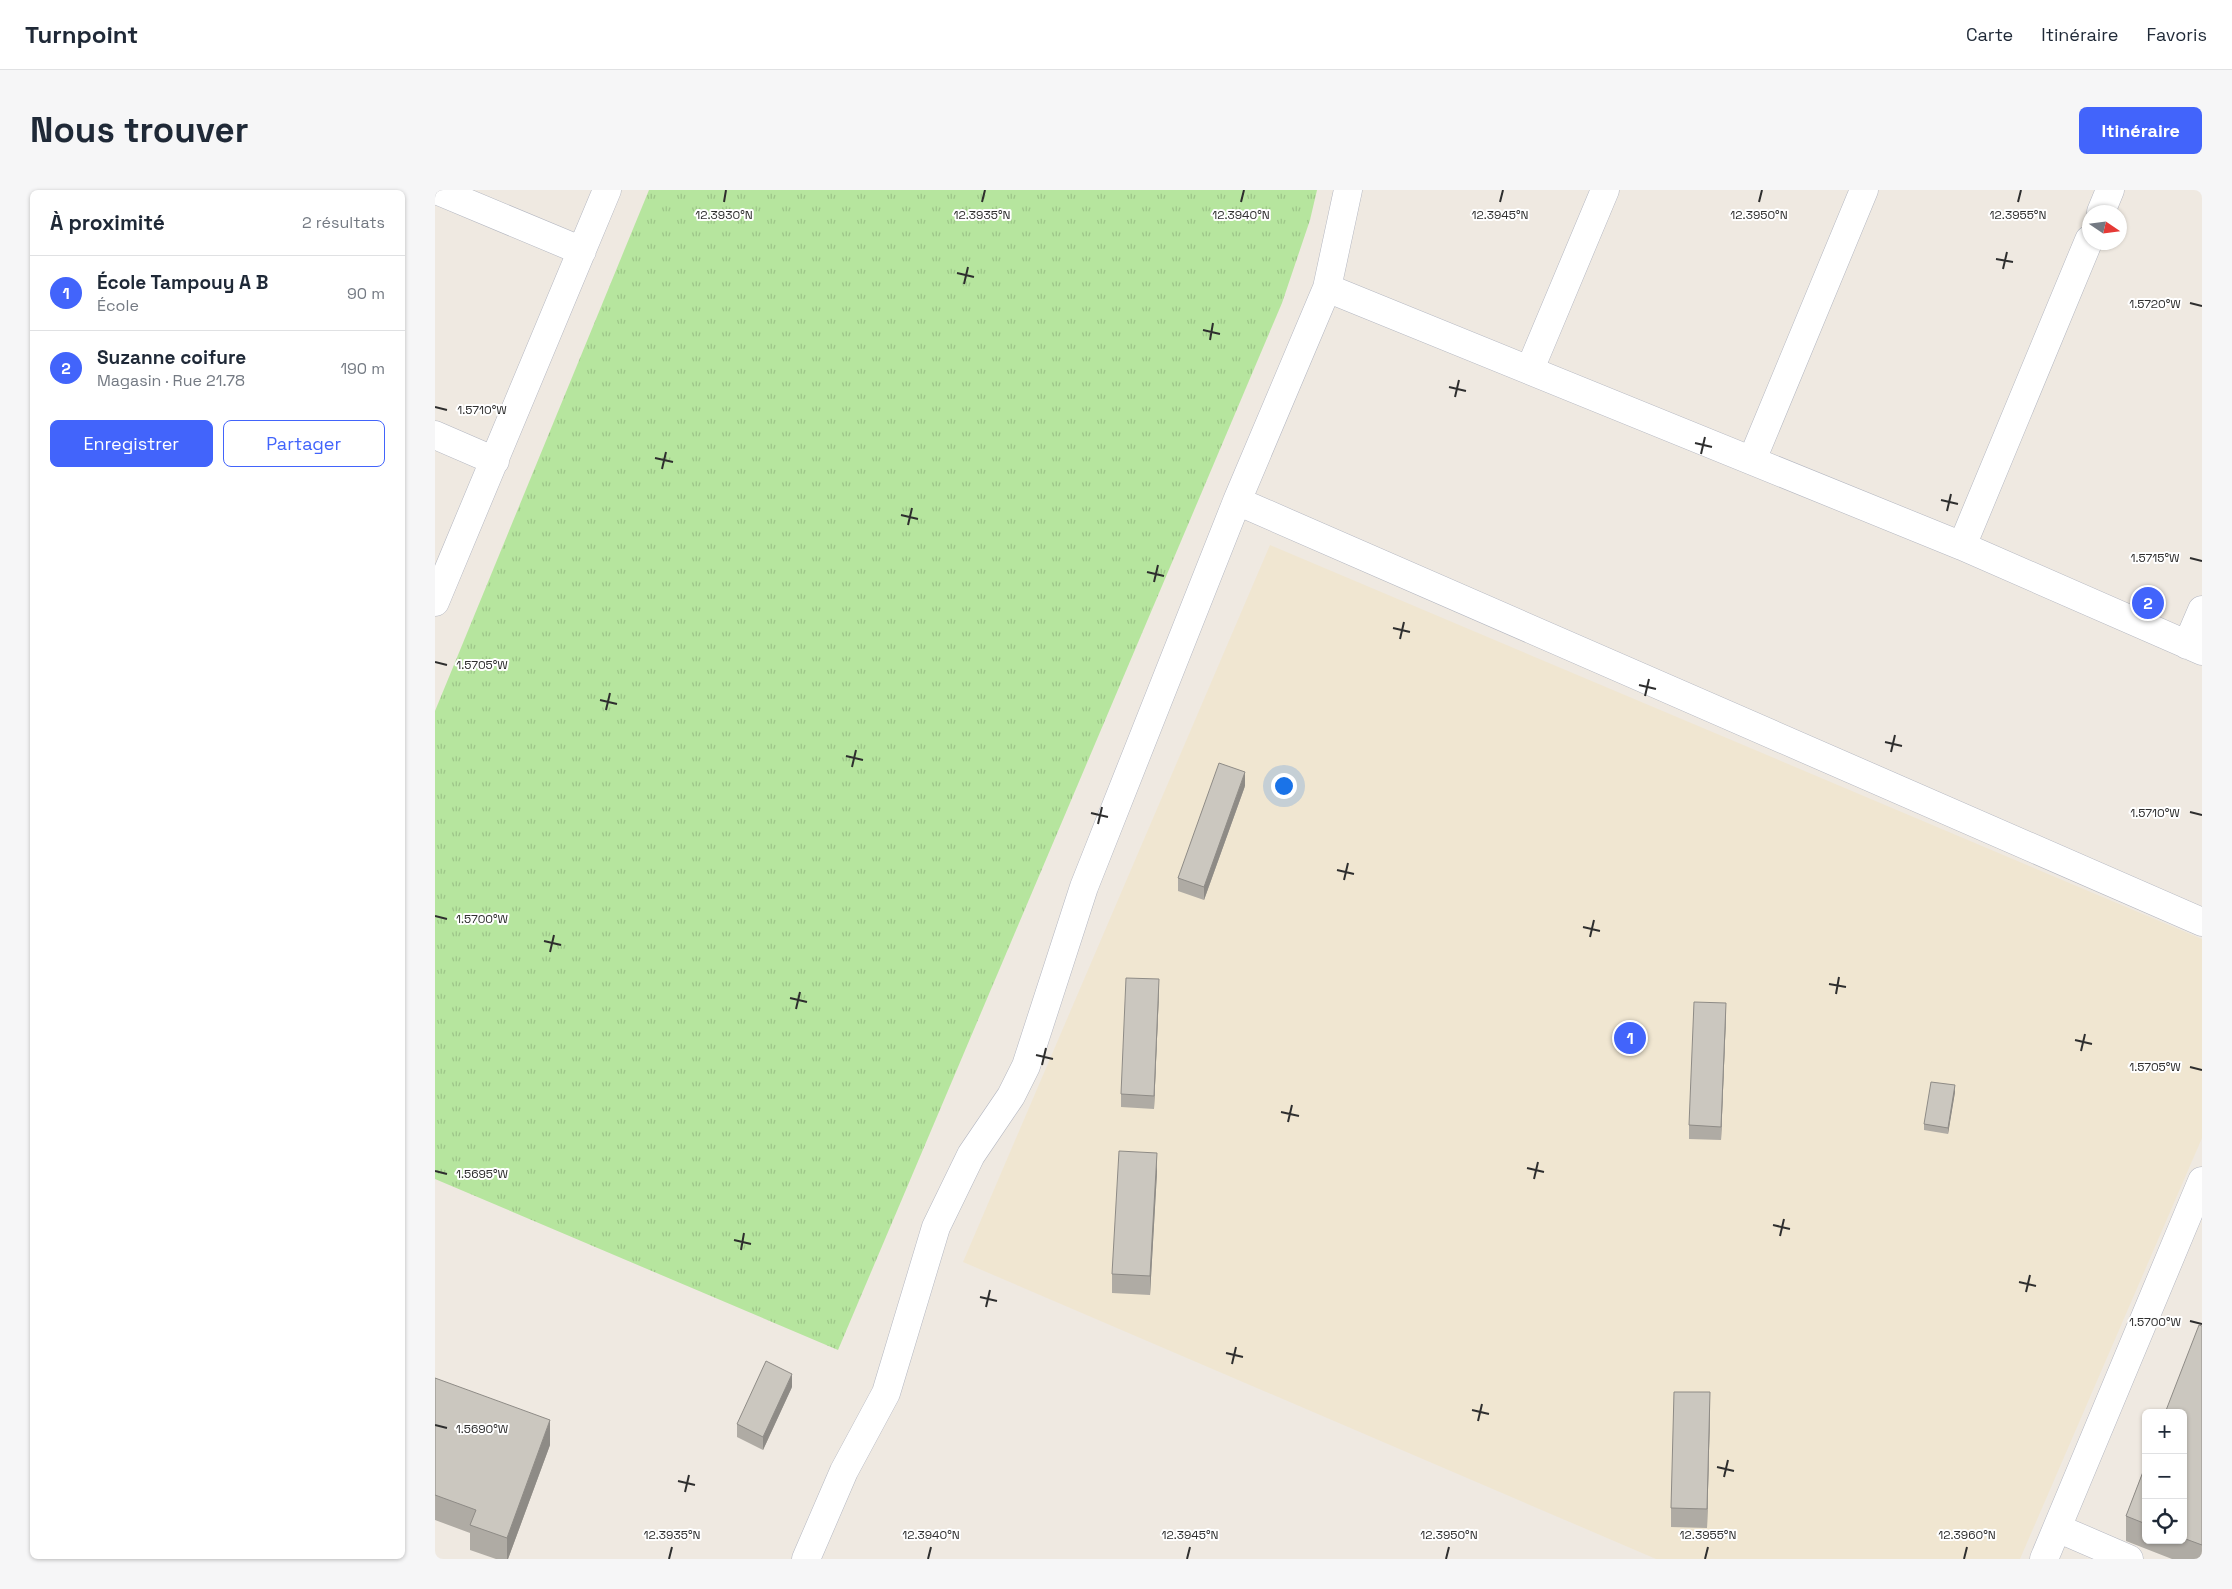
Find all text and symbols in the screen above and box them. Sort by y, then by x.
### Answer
text: Turnpoint [25,19,138,50]
text: Carte [1966,23,2013,46]
text: Itinéraire [2041,23,2118,46]
text: Favoris [2146,23,2207,46]
button: Itinéraire [2079,107,2202,154]
text: Nous trouver [30,108,249,152]
north arrow [2082,205,2127,250]
text: 12.3930°N [695,207,753,223]
text: 12.3935°N [954,207,1010,223]
text: 12.3940°N [1212,207,1270,223]
text: 12.3945°N [1471,207,1529,223]
text: 12.3950°N [1730,207,1788,223]
text: 12.3955°N [1990,207,2046,223]
text: À proximité [50,209,165,236]
text: 2 résultats [302,212,385,233]
text: École Tampouy A B [97,270,268,295]
text: 1 [62,283,70,304]
text: 90 m [347,283,385,304]
text: École [97,295,139,316]
text: 1.5720°W [2129,296,2181,312]
text: Suzanne coifure [97,345,246,370]
text: 2 [61,358,71,379]
text: 190 m [340,358,385,379]
text: Magasin · Rue 21.78 [97,370,245,391]
text: 1.5710°W [457,402,507,418]
button: Enregistrer [50,420,213,467]
button: Partager [223,420,385,467]
text: 1.5715°W [2130,550,2180,566]
pin: 2 [2132,584,2164,622]
text: 1.5705°W [456,657,508,673]
your location [1271,773,1297,799]
text: 1.5710°W [2130,805,2180,821]
text: 1.5700°W [456,911,509,927]
pin: 1 [1614,1019,1646,1057]
text: 1.5705°W [2129,1059,2181,1075]
text: 1.5695°W [456,1166,509,1182]
text: 1.5700°W [2129,1314,2182,1330]
map controls [2142,1409,2187,1544]
button: + [2142,1409,2187,1454]
text: 1.5690°W [456,1421,509,1437]
button: − [2142,1454,2187,1499]
button: locate [2142,1499,2187,1544]
text: 12.3935°N [644,1527,700,1543]
text: 12.3940°N [902,1527,960,1543]
text: 12.3945°N [1161,1527,1219,1543]
text: 12.3950°N [1420,1527,1478,1543]
text: 12.3955°N [1680,1527,1736,1543]
text: 12.3960°N [1938,1527,1996,1543]

